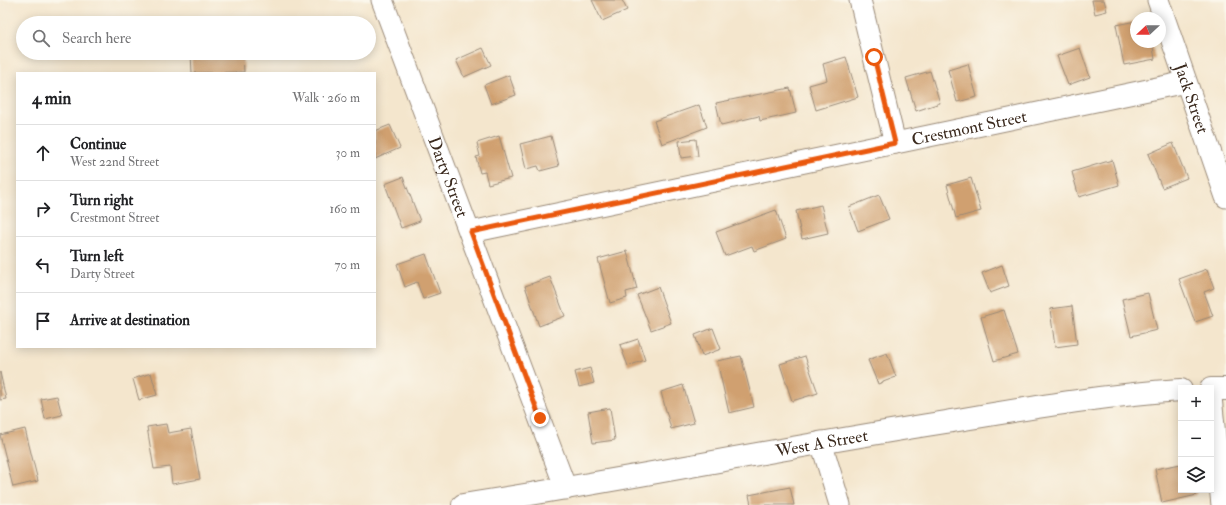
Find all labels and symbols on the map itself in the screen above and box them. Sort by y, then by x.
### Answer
north arrow [1130,12,1166,48]
route start [865,48,883,66]
street label: Jack Street [1169,59,1214,137]
street label: Crestmont Street [910,105,1029,150]
street label: Darty Street [424,134,473,221]
route end [531,409,549,427]
street label: West A Street [773,424,870,461]

